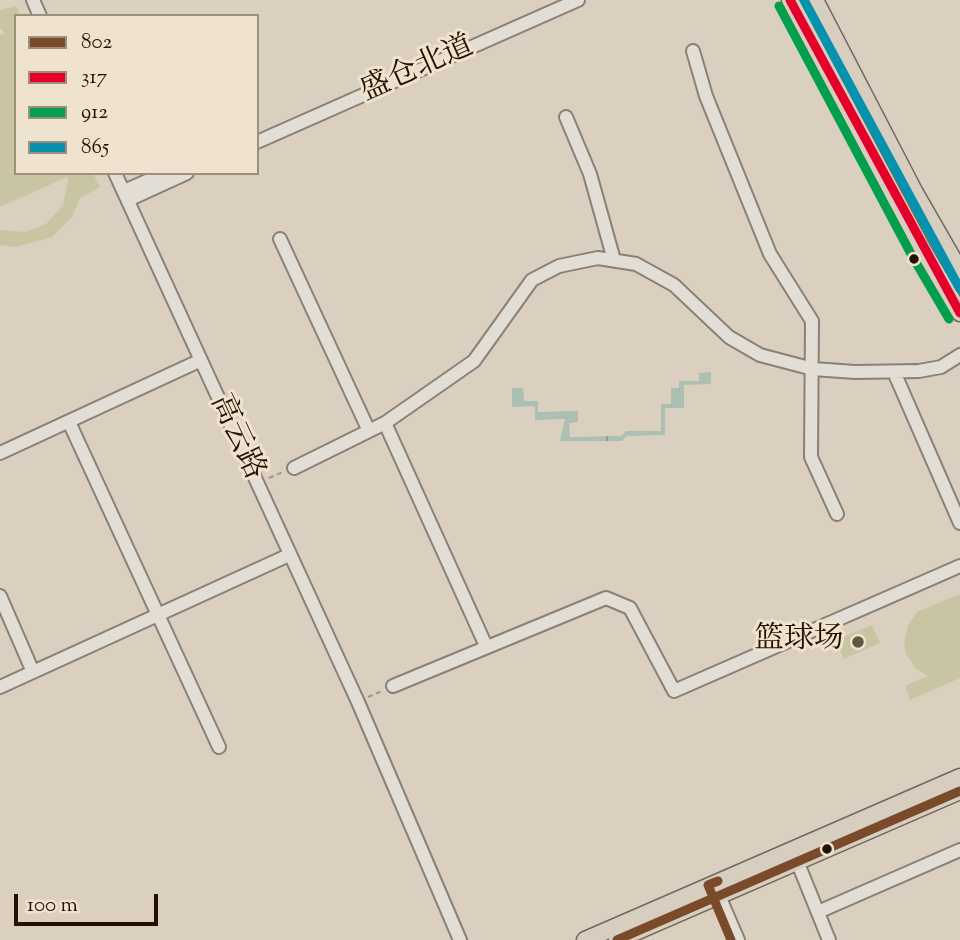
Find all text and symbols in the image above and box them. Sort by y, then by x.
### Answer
legend [14,14,259,175]
text: 802 [81,28,112,58]
street label: 盛仓北道 [356,30,480,112]
text: 317 [81,63,107,93]
text: 912 [81,98,108,128]
text: 865 [81,133,109,163]
unlabelled marker [907,252,921,266]
street label: 高云路 [200,390,270,486]
place label: 篮球场 [754,624,844,660]
marker: 篮球场 [850,634,866,650]
unlabelled marker [820,842,834,856]
scale bar [18,880,161,924]
text: 100 m [27,891,78,921]

